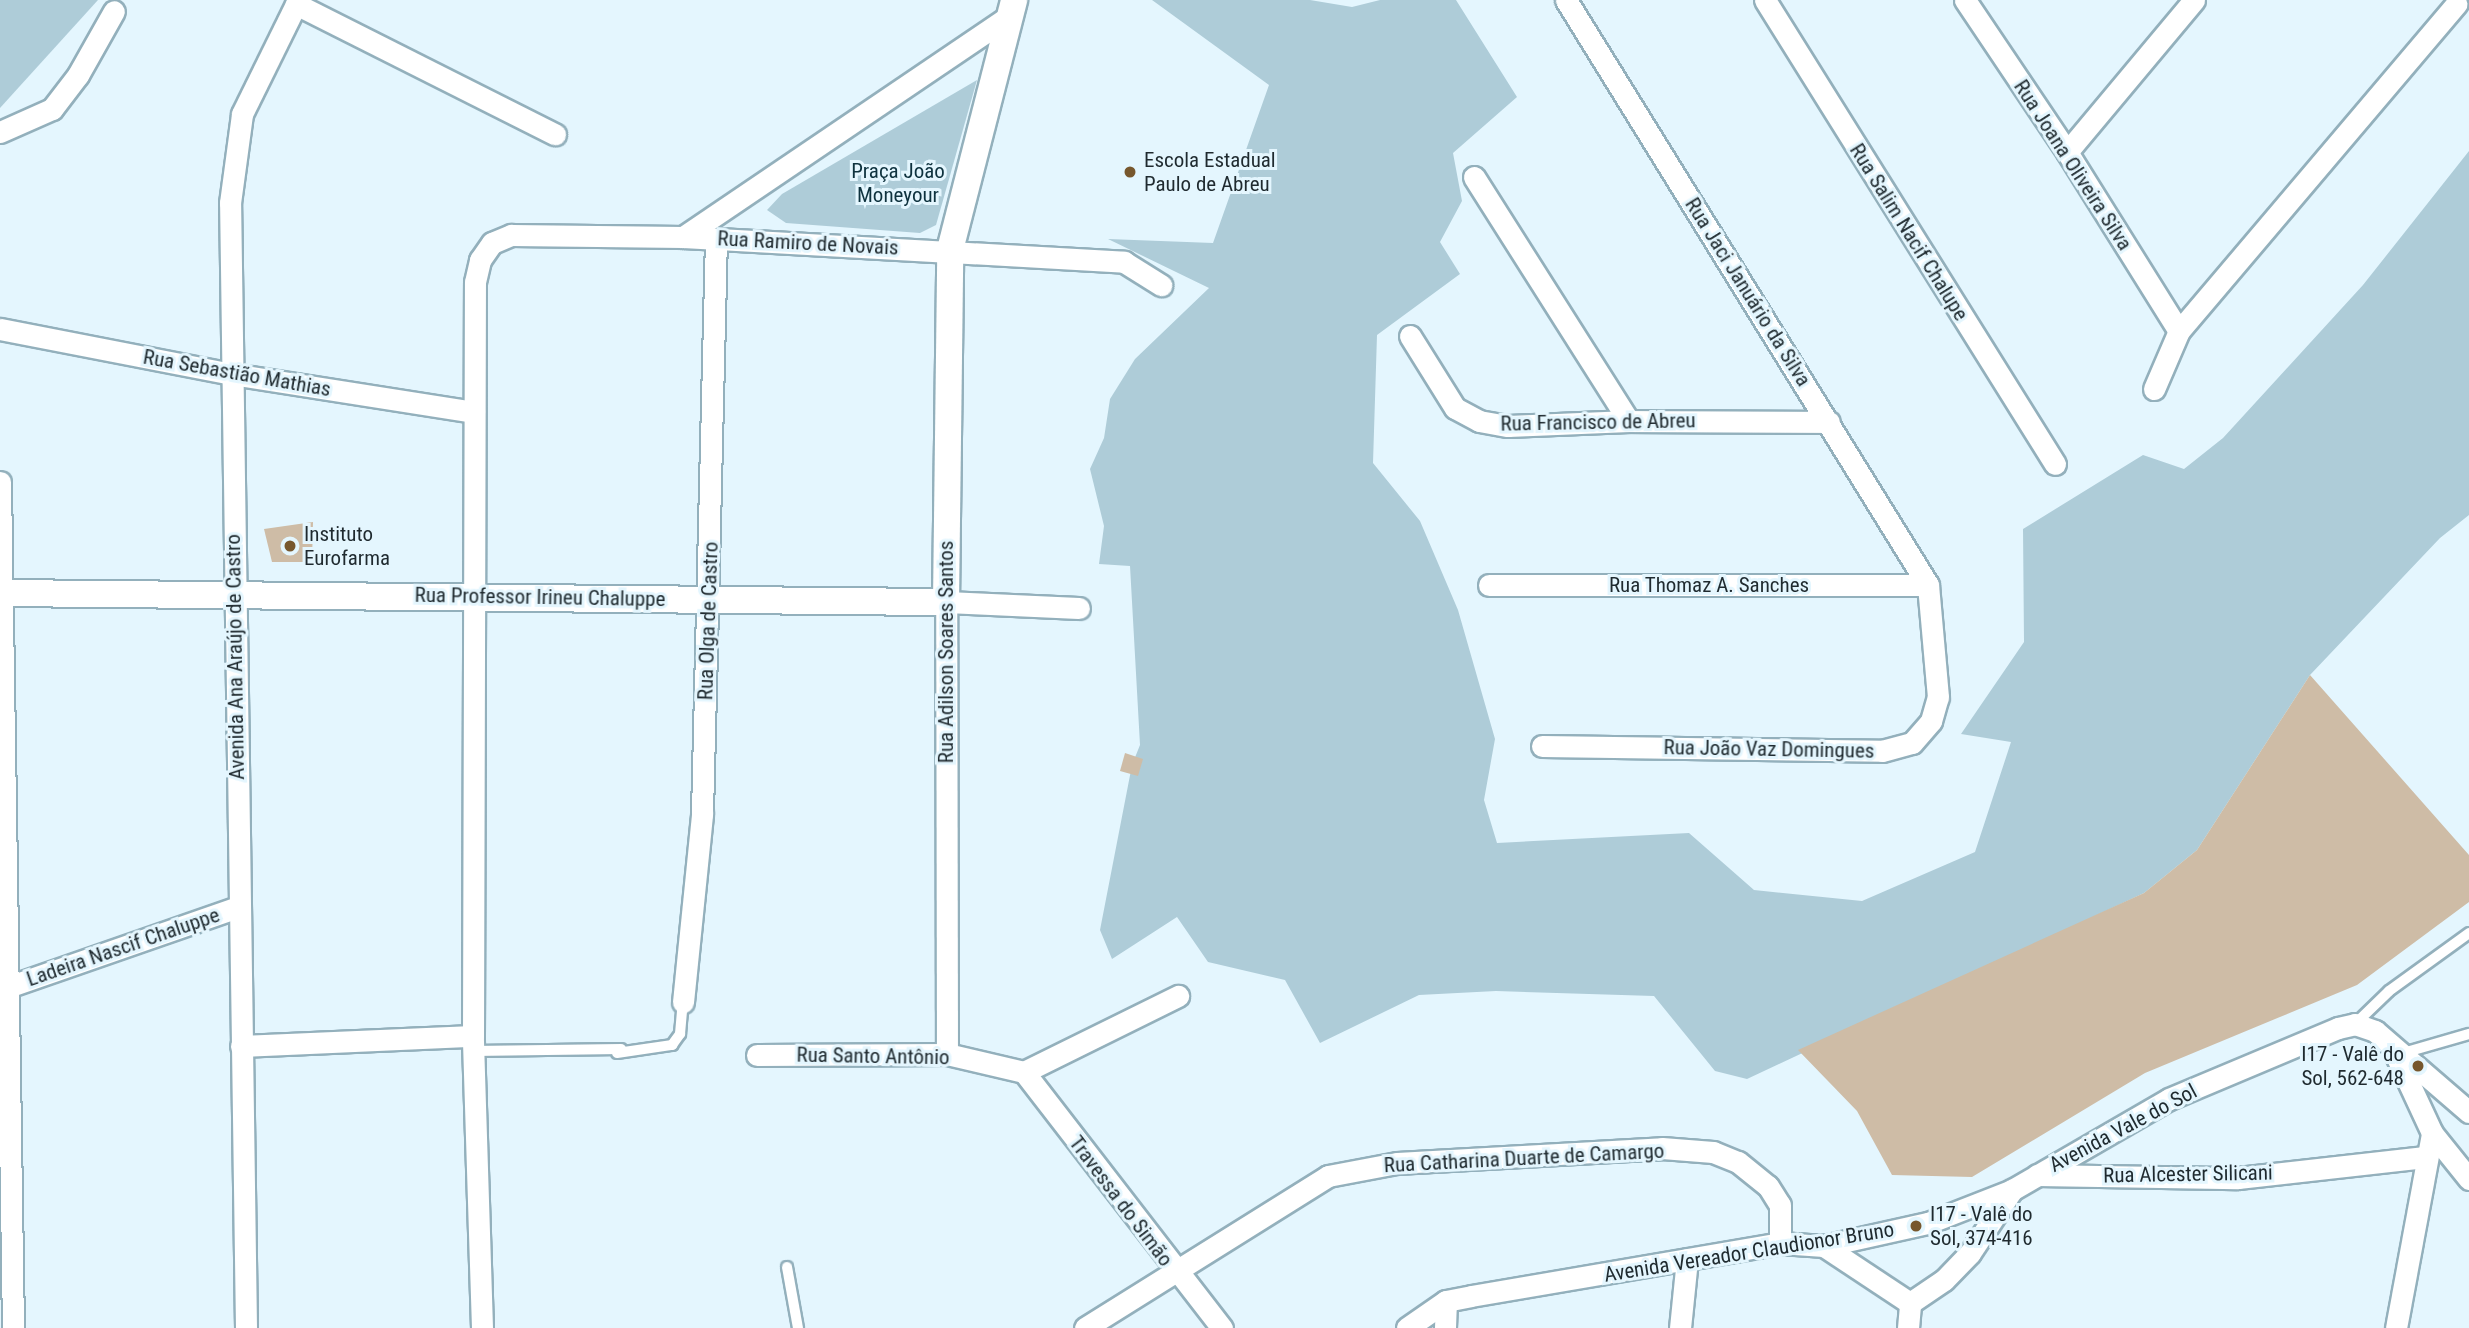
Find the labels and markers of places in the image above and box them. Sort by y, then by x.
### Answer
place label: Escola Estadual Paulo de Abreu [1144,147,1276,197]
marker: Escola Estadual Paulo de Abreu [1122,164,1138,180]
place label: Instituto Eurofarma [304,521,390,571]
marker: Instituto Eurofarma [282,538,298,554]
place label: I17 - Valê do Sol, 562-648 [2301,1041,2404,1091]
marker: I17 - Valê do Sol, 562-648 [2410,1058,2426,1074]
place label: I17 - Valê do Sol, 374-416 [1930,1201,2033,1251]
marker: I17 - Valê do Sol, 374-416 [1908,1218,1924,1234]

